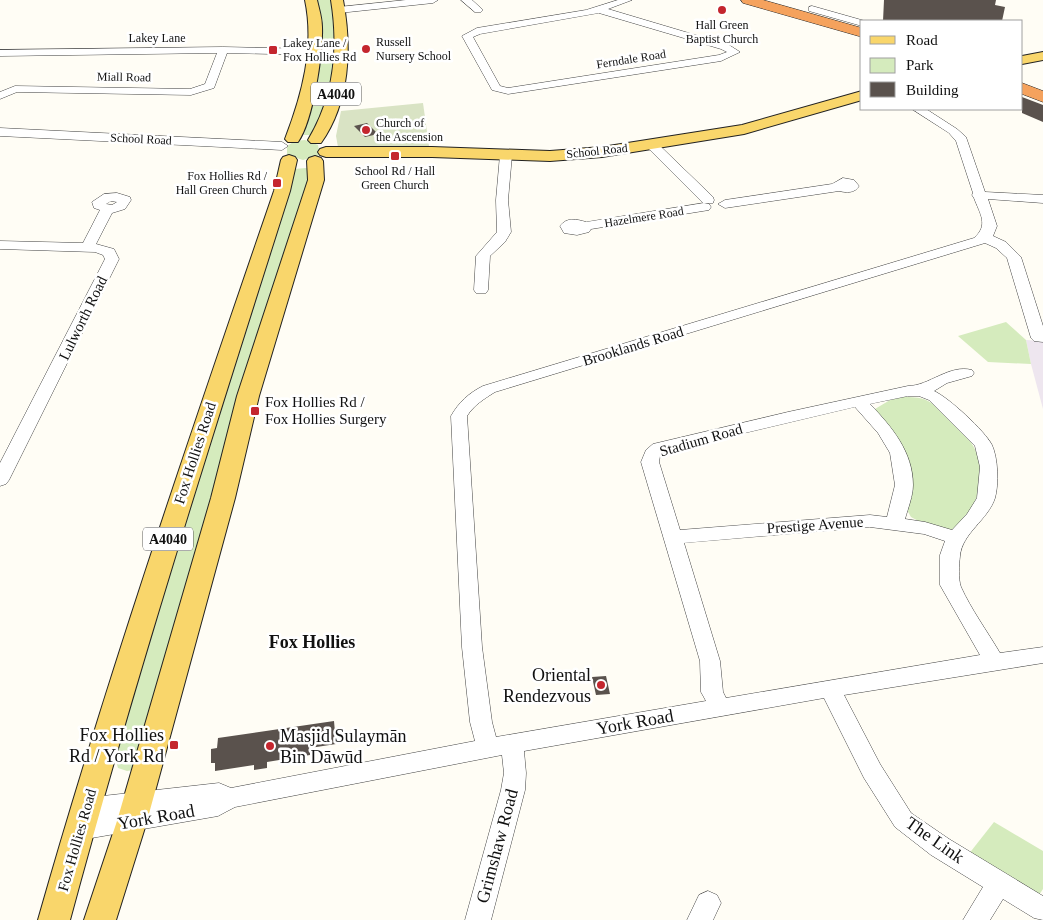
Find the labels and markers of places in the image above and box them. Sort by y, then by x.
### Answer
marker: Hall Green Baptist Church [716,4,728,16]
place label: Hall Green Baptist Church [686,18,758,46]
place label: Russell Nursery School [376,35,452,63]
place label: Lakey Lane / Fox Hollies Rd [283,36,356,64]
marker: Russell Nursery School [360,43,372,55]
marker: Lakey Lane / Fox Hollies Rd [267,44,279,56]
place label: Church of the Ascension [376,116,443,144]
marker: Church of the Ascension [360,124,372,136]
marker: School Rd / Hall Green Church [389,150,401,162]
place label: School Rd / Hall Green Church [355,164,436,192]
place label: Fox Hollies Rd / Hall Green Church [176,169,268,197]
marker: Fox Hollies Rd / Hall Green Church [271,177,283,189]
place label: Fox Hollies Rd / Fox Hollies Surgery [265,394,387,427]
marker: Fox Hollies Rd / Fox Hollies Surgery [249,405,261,417]
place label: Oriental Rendezvous [503,665,591,706]
marker: Oriental Rendezvous [595,679,607,691]
place label: Fox Hollies Rd / York Rd [69,725,164,766]
place label: Masjid Sulaymān Bin Dāwūd [280,726,407,767]
marker: Fox Hollies Rd / York Rd [168,739,180,751]
marker: Masjid Sulaymān Bin Dāwūd [264,740,276,752]

